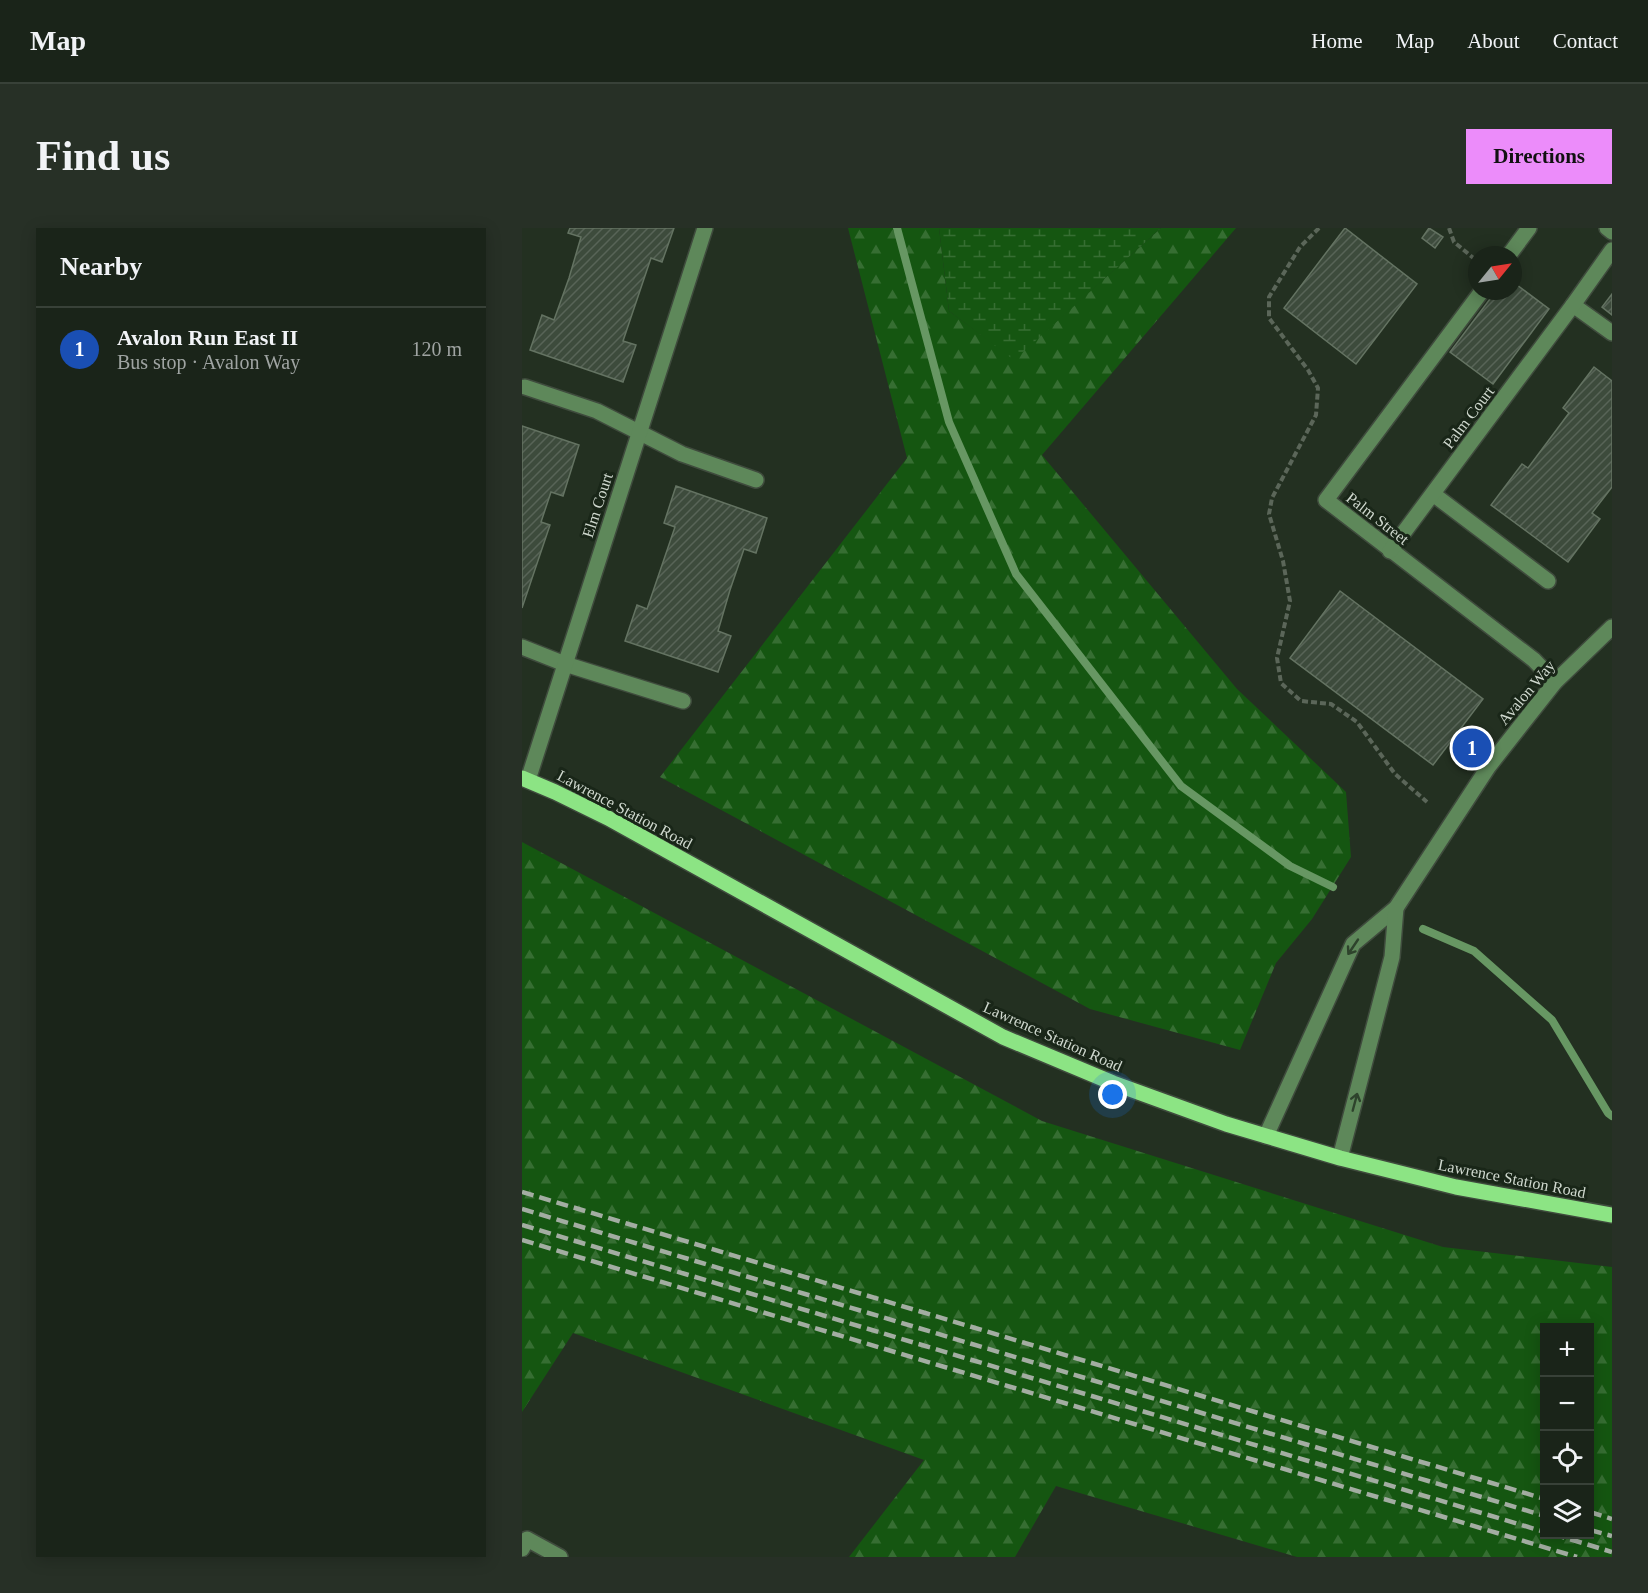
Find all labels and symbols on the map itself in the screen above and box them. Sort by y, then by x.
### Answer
north arrow [1468,246,1522,300]
street label: Palm Court [1440,382,1498,452]
street label: Elm Court [579,470,616,540]
street label: Palm Street [1343,489,1413,548]
street label: Avalon Way [1495,657,1559,729]
pin: 1 [1452,726,1492,770]
street label: Lawrence Station Road [554,767,695,852]
one-way arrow [1347,939,1360,956]
street label: Lawrence Station Road [981,998,1125,1075]
your location [1098,1080,1127,1109]
one-way arrow [1349,1093,1361,1112]
street label: Lawrence Station Road [1437,1156,1587,1201]

